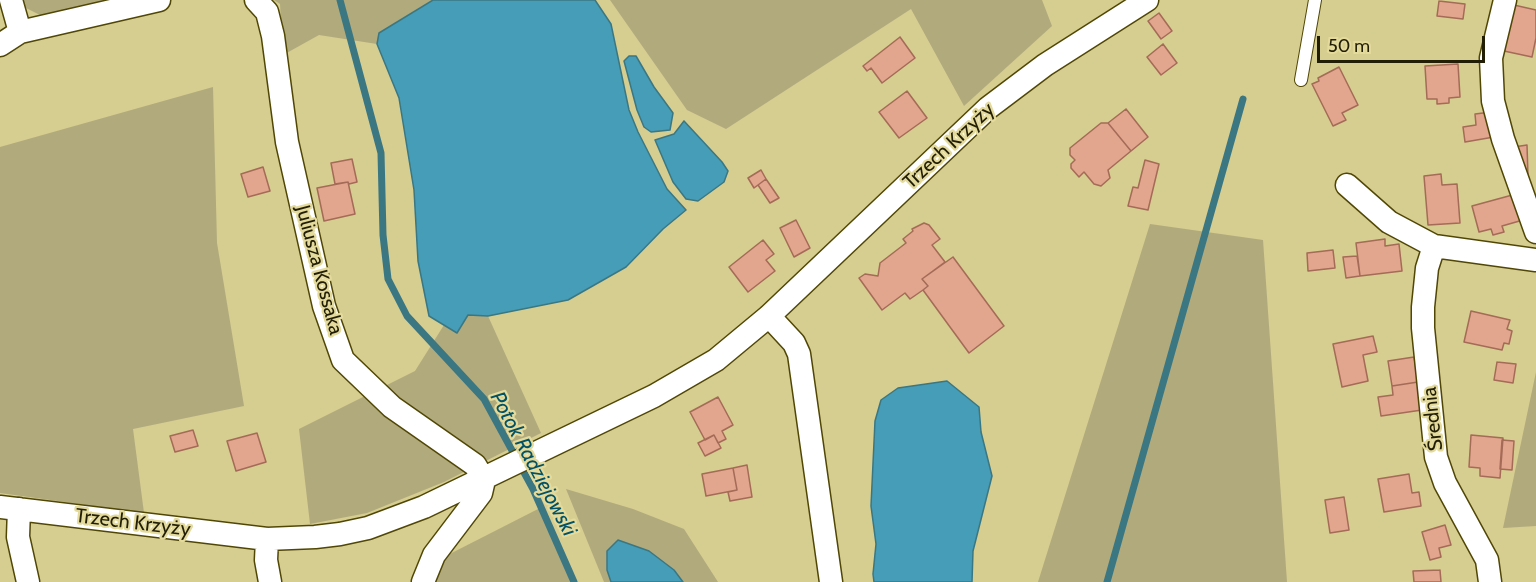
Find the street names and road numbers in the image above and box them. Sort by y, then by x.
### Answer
street label: Trzech Krzyży [898,98,1000,194]
street label: Juliusza Kossaka [290,203,348,337]
street label: Średnia [1418,386,1448,452]
street label: Trzech Krzyży [74,504,192,542]

